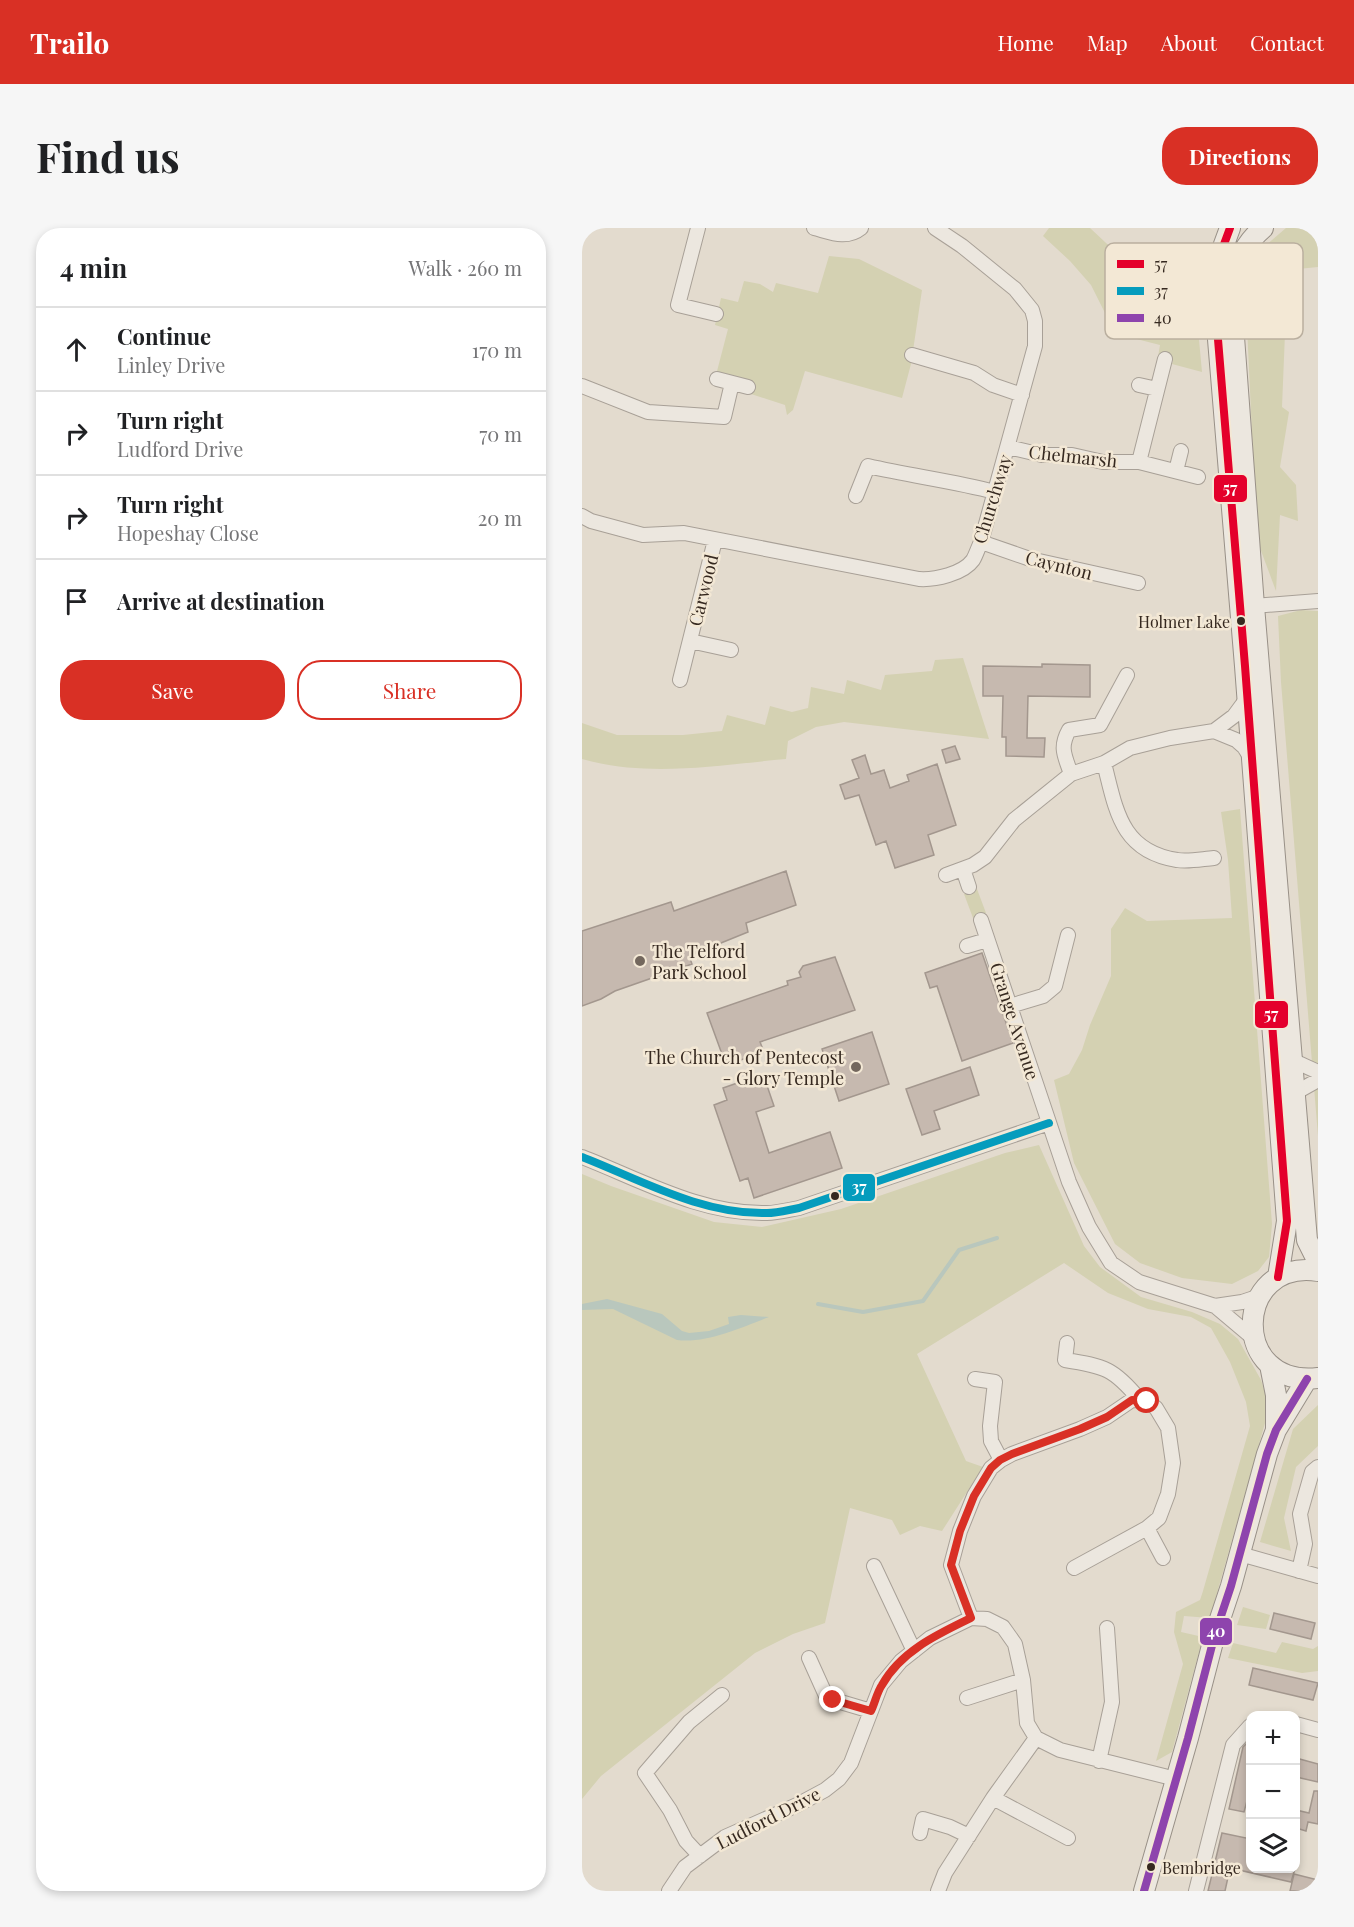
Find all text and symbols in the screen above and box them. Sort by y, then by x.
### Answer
text: Trailo [30,24,109,61]
text: Home [998,28,1054,56]
text: Map [1087,28,1128,56]
text: About [1161,28,1217,56]
text: Contact [1250,28,1324,56]
button: Directions [1162,127,1318,185]
text: Find us [36,128,180,184]
legend [1105,243,1303,339]
text: 4 min [60,250,127,285]
text: 57 [1154,253,1168,274]
text: Walk · 260 m [409,254,522,281]
text: 37 [1154,280,1168,301]
text: 40 [1154,307,1172,328]
text: Continue [117,321,211,351]
icon: ahead [60,333,93,366]
text: 170 m [472,336,522,363]
text: Linley Drive [117,351,225,378]
text: Turn right [117,405,223,435]
icon: right [60,417,93,450]
text: 70 m [479,420,522,447]
text: Ludford Drive [117,435,243,462]
street label: Chelmarsh [1028,439,1119,473]
street label: Churchway [967,452,1017,546]
line badge: 57 [1213,474,1248,503]
text: 57 [1223,477,1238,498]
text: Turn right [117,489,223,519]
icon: right [60,501,93,534]
text: 20 m [478,504,522,531]
text: Hopeshay Close [117,519,259,546]
street label: Caynton [1023,545,1095,585]
street label: Carwood [682,551,724,628]
icon: arrive [60,585,93,618]
text: Arrive at destination [117,586,325,616]
place label: Holmer Lake [1138,611,1230,632]
marker: Holmer Lake [1235,615,1247,627]
button: Save [60,660,285,720]
button: Share [297,660,522,720]
place label: The Telford Park School [652,939,747,984]
marker: The Telford Park School [633,954,647,968]
street label: Grange Avenue [985,959,1045,1083]
line badge: 57 [1254,1000,1289,1029]
text: 57 [1264,1003,1279,1024]
place label: The Church of Pentecost - Glory Temple [645,1045,845,1090]
marker: The Church of Pentecost - Glory Temple [849,1060,863,1074]
line badge: 37 [842,1173,876,1202]
text: 37 [851,1176,867,1197]
unlabelled marker [829,1190,841,1202]
route start [1133,1387,1159,1413]
line badge: 40 [1199,1617,1233,1646]
text: 40 [1207,1620,1225,1641]
route end [819,1686,845,1712]
map controls [1246,1711,1300,1873]
button: + [1246,1711,1300,1765]
button: − [1246,1765,1300,1819]
street label: Ludford Drive [712,1782,824,1854]
button: layers [1246,1819,1300,1873]
place label: Bembridge [1162,1857,1241,1878]
marker: Bembridge [1145,1861,1157,1873]

